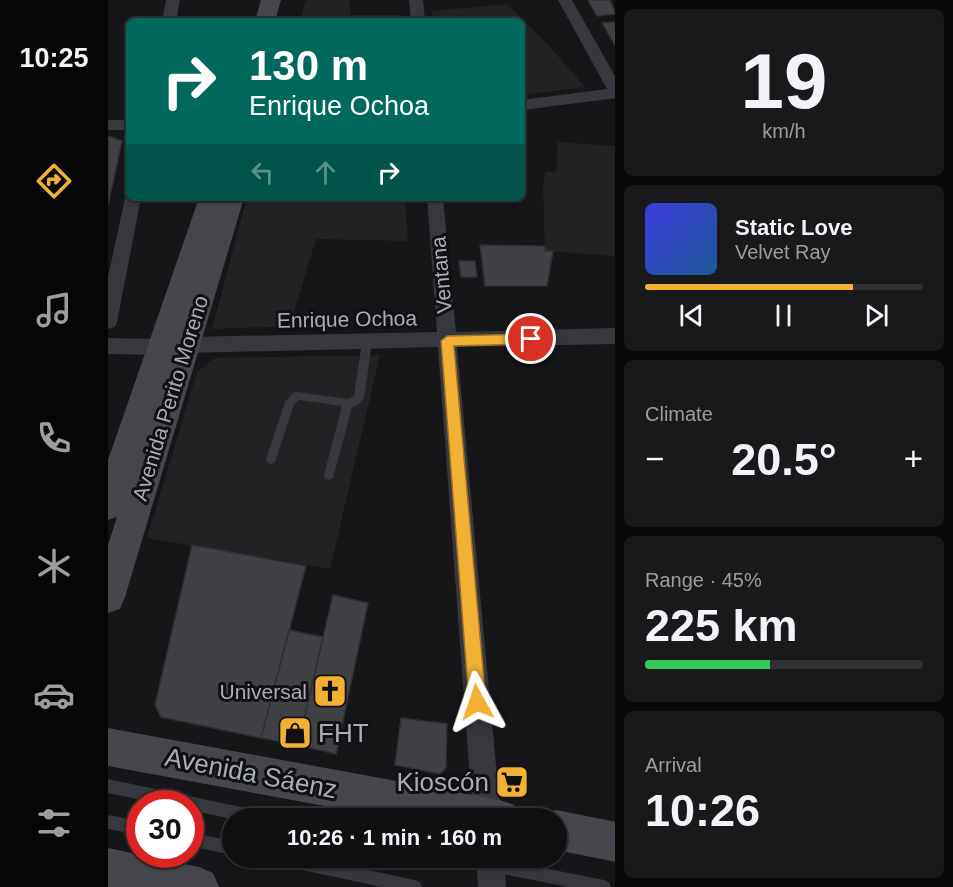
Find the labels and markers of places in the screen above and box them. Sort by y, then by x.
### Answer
pin [505,313,556,364]
church icon: Universal [312,673,348,709]
place label: Universal [219,680,307,703]
shop icon: FHT [277,715,313,751]
place label: FHT [318,718,369,748]
supermarket icon: Kioscón [494,764,530,800]
place label: Kioscón [397,767,489,797]

